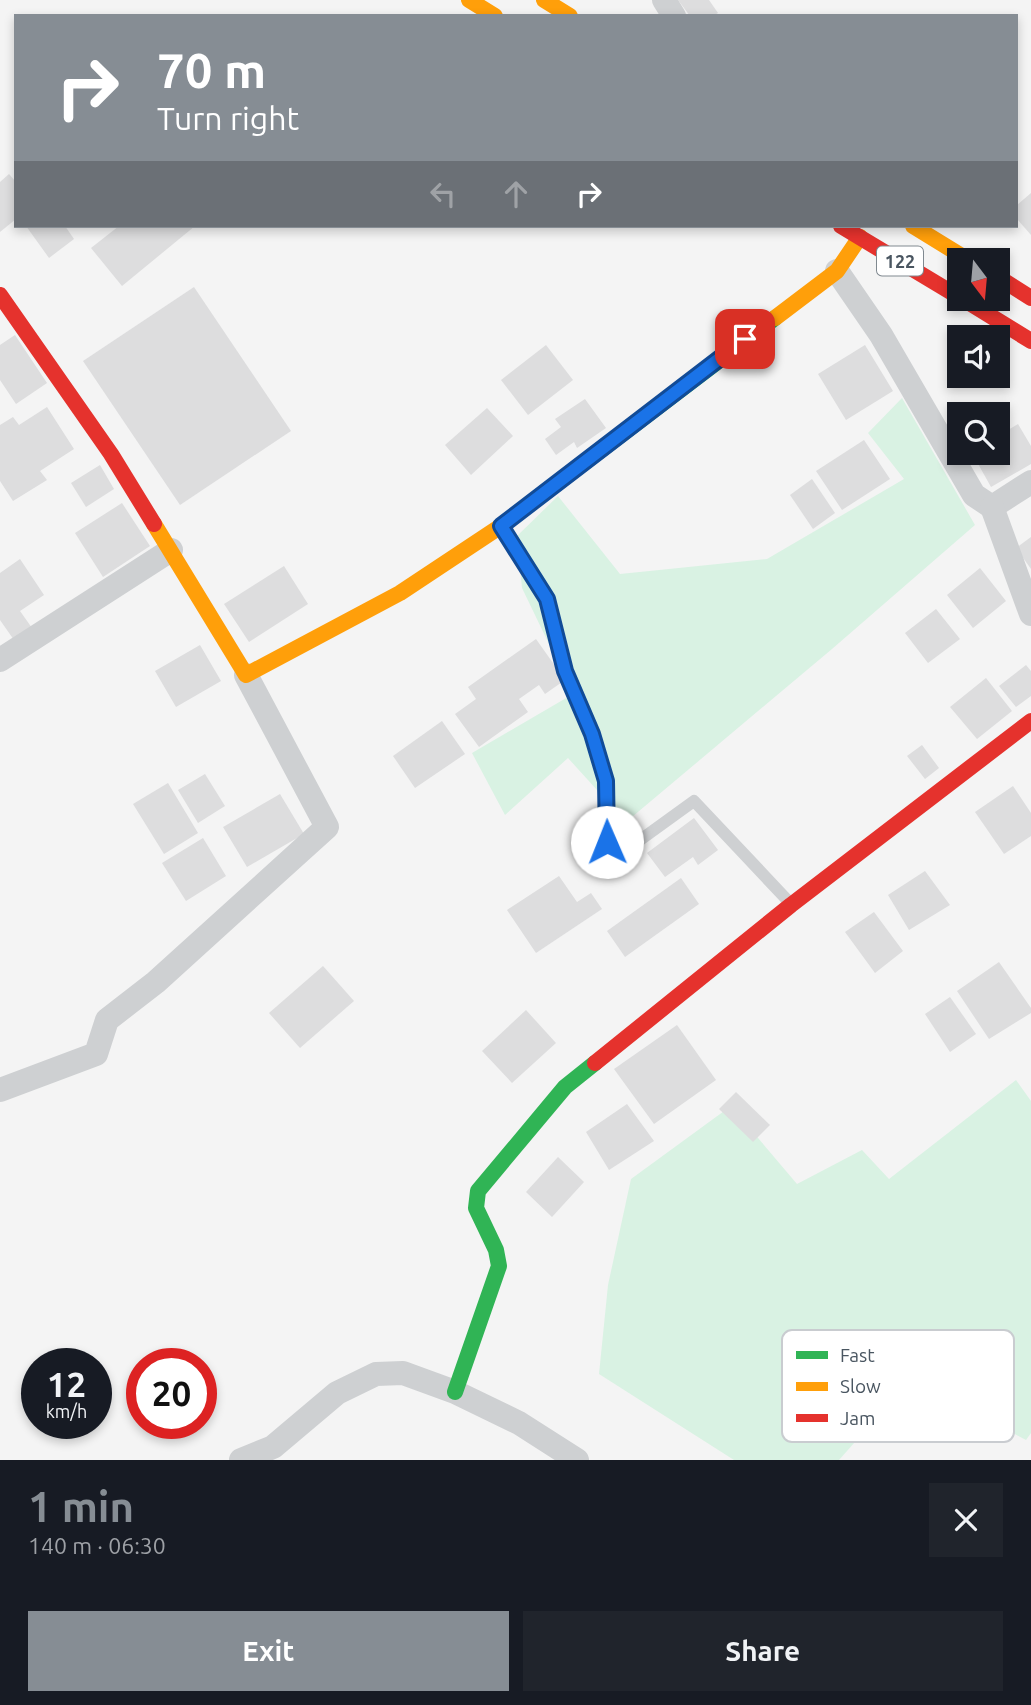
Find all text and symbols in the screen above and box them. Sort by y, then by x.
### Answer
icon: right [42,42,133,133]
text: 70 m [157,42,266,97]
text: Turn right [157,100,299,136]
icon: left [424,175,462,213]
icon: ahead [497,175,535,213]
icon: right [570,175,608,213]
road number: 122 [877,246,923,276]
north arrow [947,248,1010,312]
map controls [947,248,1010,465]
pin [715,309,775,369]
icon: arrive [726,320,764,358]
button: sound [947,325,1010,388]
button: search [947,402,1010,465]
position arrow [570,805,644,879]
legend [782,1330,1014,1442]
text: Fast [840,1344,875,1366]
speed limit sign: 20 [126,1348,217,1439]
text: 12 [47,1364,86,1404]
text: Slow [840,1375,881,1397]
text: km/h [46,1401,87,1421]
text: Jam [840,1407,876,1429]
text: 1 min [28,1483,134,1530]
button: close [929,1483,1003,1557]
text: 140 m · 06:30 [28,1533,166,1558]
button: Exit [28,1611,509,1691]
button: Share [523,1611,1003,1691]

